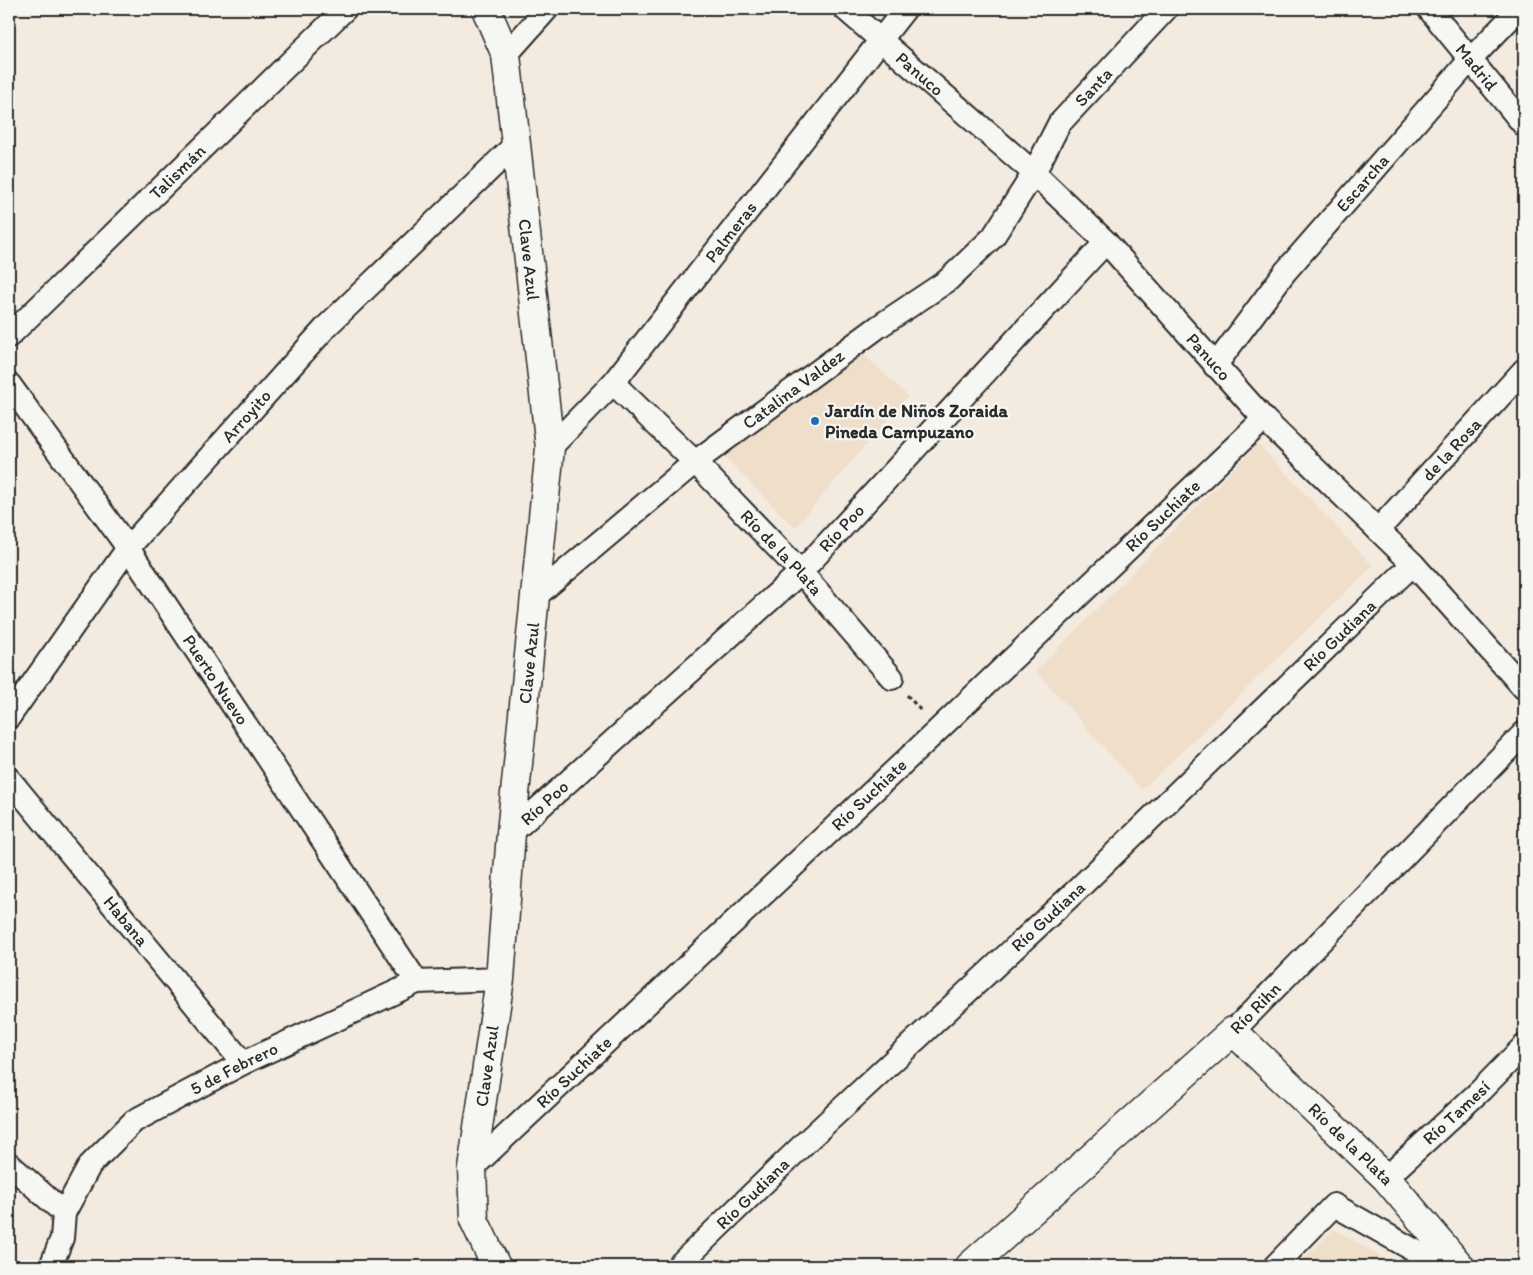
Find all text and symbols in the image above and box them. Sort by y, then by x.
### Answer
street label: Madrid [1451,39,1502,95]
street label: Panuco [891,47,948,101]
street label: Santa [1070,63,1117,111]
street label: Talismán [145,140,210,204]
street label: Escarcha [1331,150,1394,217]
street label: Palmeras [700,197,762,267]
street label: Clave Azul [513,218,544,302]
street label: Panuco [1182,329,1236,385]
street label: Catalina Valdez [738,344,849,434]
street label: Arroyito [217,385,276,447]
place label: Jardín de Niños Zoraida Pineda Campuzano [824,400,1009,443]
street label: de la Rosa [1417,413,1486,486]
marker: Jardín de Niños Zoraida Pineda Campuzano [809,415,821,427]
street label: Río Suchiate [1120,475,1205,557]
street label: Río Poo [814,500,869,557]
street label: Río de la Plata [736,505,827,600]
street label: Río Gudiana [1298,595,1381,676]
street label: Clave Azul [514,621,544,705]
street label: Puerto Nuevo [178,630,254,729]
street label: Río Suchiate [827,754,912,836]
street label: Río Poo [516,776,573,830]
street label: Río Gudiana [1006,877,1090,957]
street label: Habana [99,891,154,951]
street label: Río Rihn [1225,977,1286,1039]
street label: Clave Azul [470,1024,504,1108]
street label: Río Suchiate [532,1031,616,1113]
street label: 5 de Febrero [186,1037,281,1100]
street label: Río Tamesí [1418,1076,1495,1149]
street label: Río de la Plata [1303,1098,1399,1190]
street label: Río Gudiana [711,1153,794,1234]

